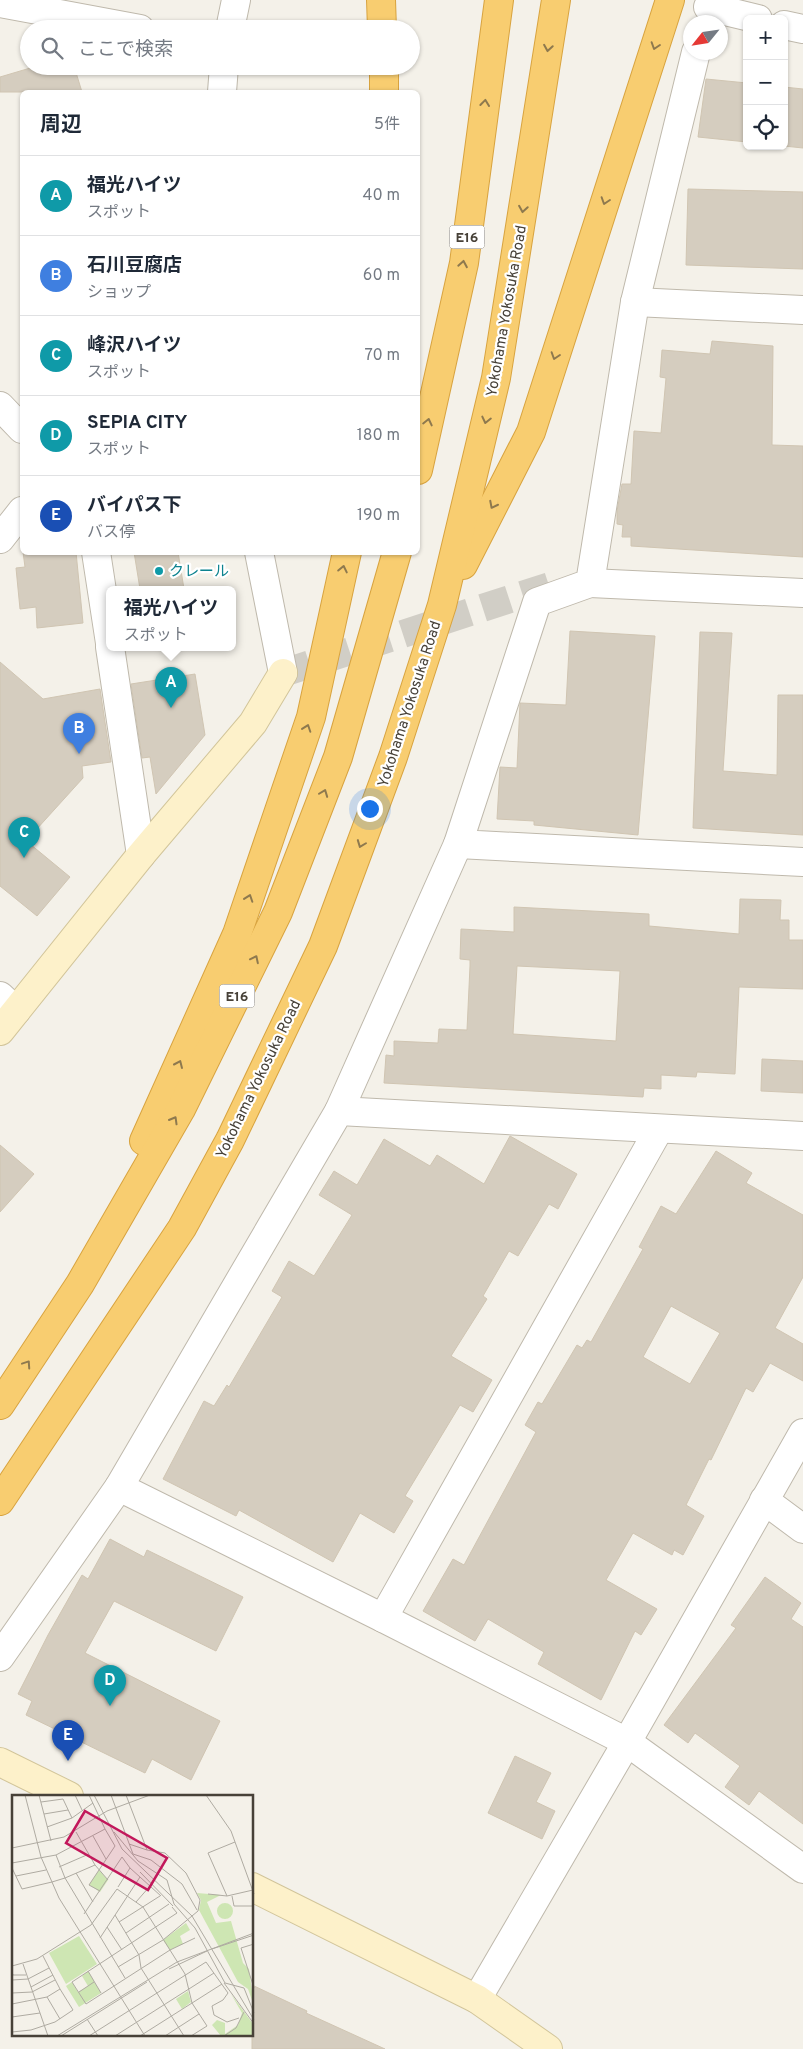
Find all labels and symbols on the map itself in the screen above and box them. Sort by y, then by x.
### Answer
north arrow [683,15,728,60]
one-way arrow [651,42,661,50]
one-way arrow [544,44,554,53]
one-way arrow [479,98,490,106]
one-way arrow [601,196,611,205]
one-way arrow [518,204,528,213]
street label: Yokohama Yokosuka Road [483,224,532,399]
road number: E16 [450,226,484,248]
one-way arrow [458,259,468,268]
one-way arrow [551,351,561,359]
one-way arrow [481,416,492,425]
one-way arrow [422,418,433,427]
one-way arrow [489,500,499,509]
place label: クレール [169,563,229,582]
marker: クレール [153,565,165,577]
one-way arrow [337,565,348,574]
street label: Yokohama Yokosuka Road [375,619,446,790]
pin: A [155,667,187,708]
pin: B [63,713,95,754]
one-way arrow [301,724,311,733]
one-way arrow [318,789,328,798]
your location [357,796,383,822]
pin: C [8,817,40,858]
one-way arrow [357,839,367,848]
one-way arrow [243,895,253,903]
one-way arrow [249,955,259,964]
road number: E16 [220,984,254,1008]
street label: Yokohama Yokosuka Road [213,997,306,1162]
one-way arrow [173,1060,183,1069]
one-way arrow [168,1117,178,1126]
one-way arrow [21,1360,30,1370]
pin: D [94,1665,126,1706]
pin: E [52,1720,84,1761]
inset map [12,1795,254,2036]

